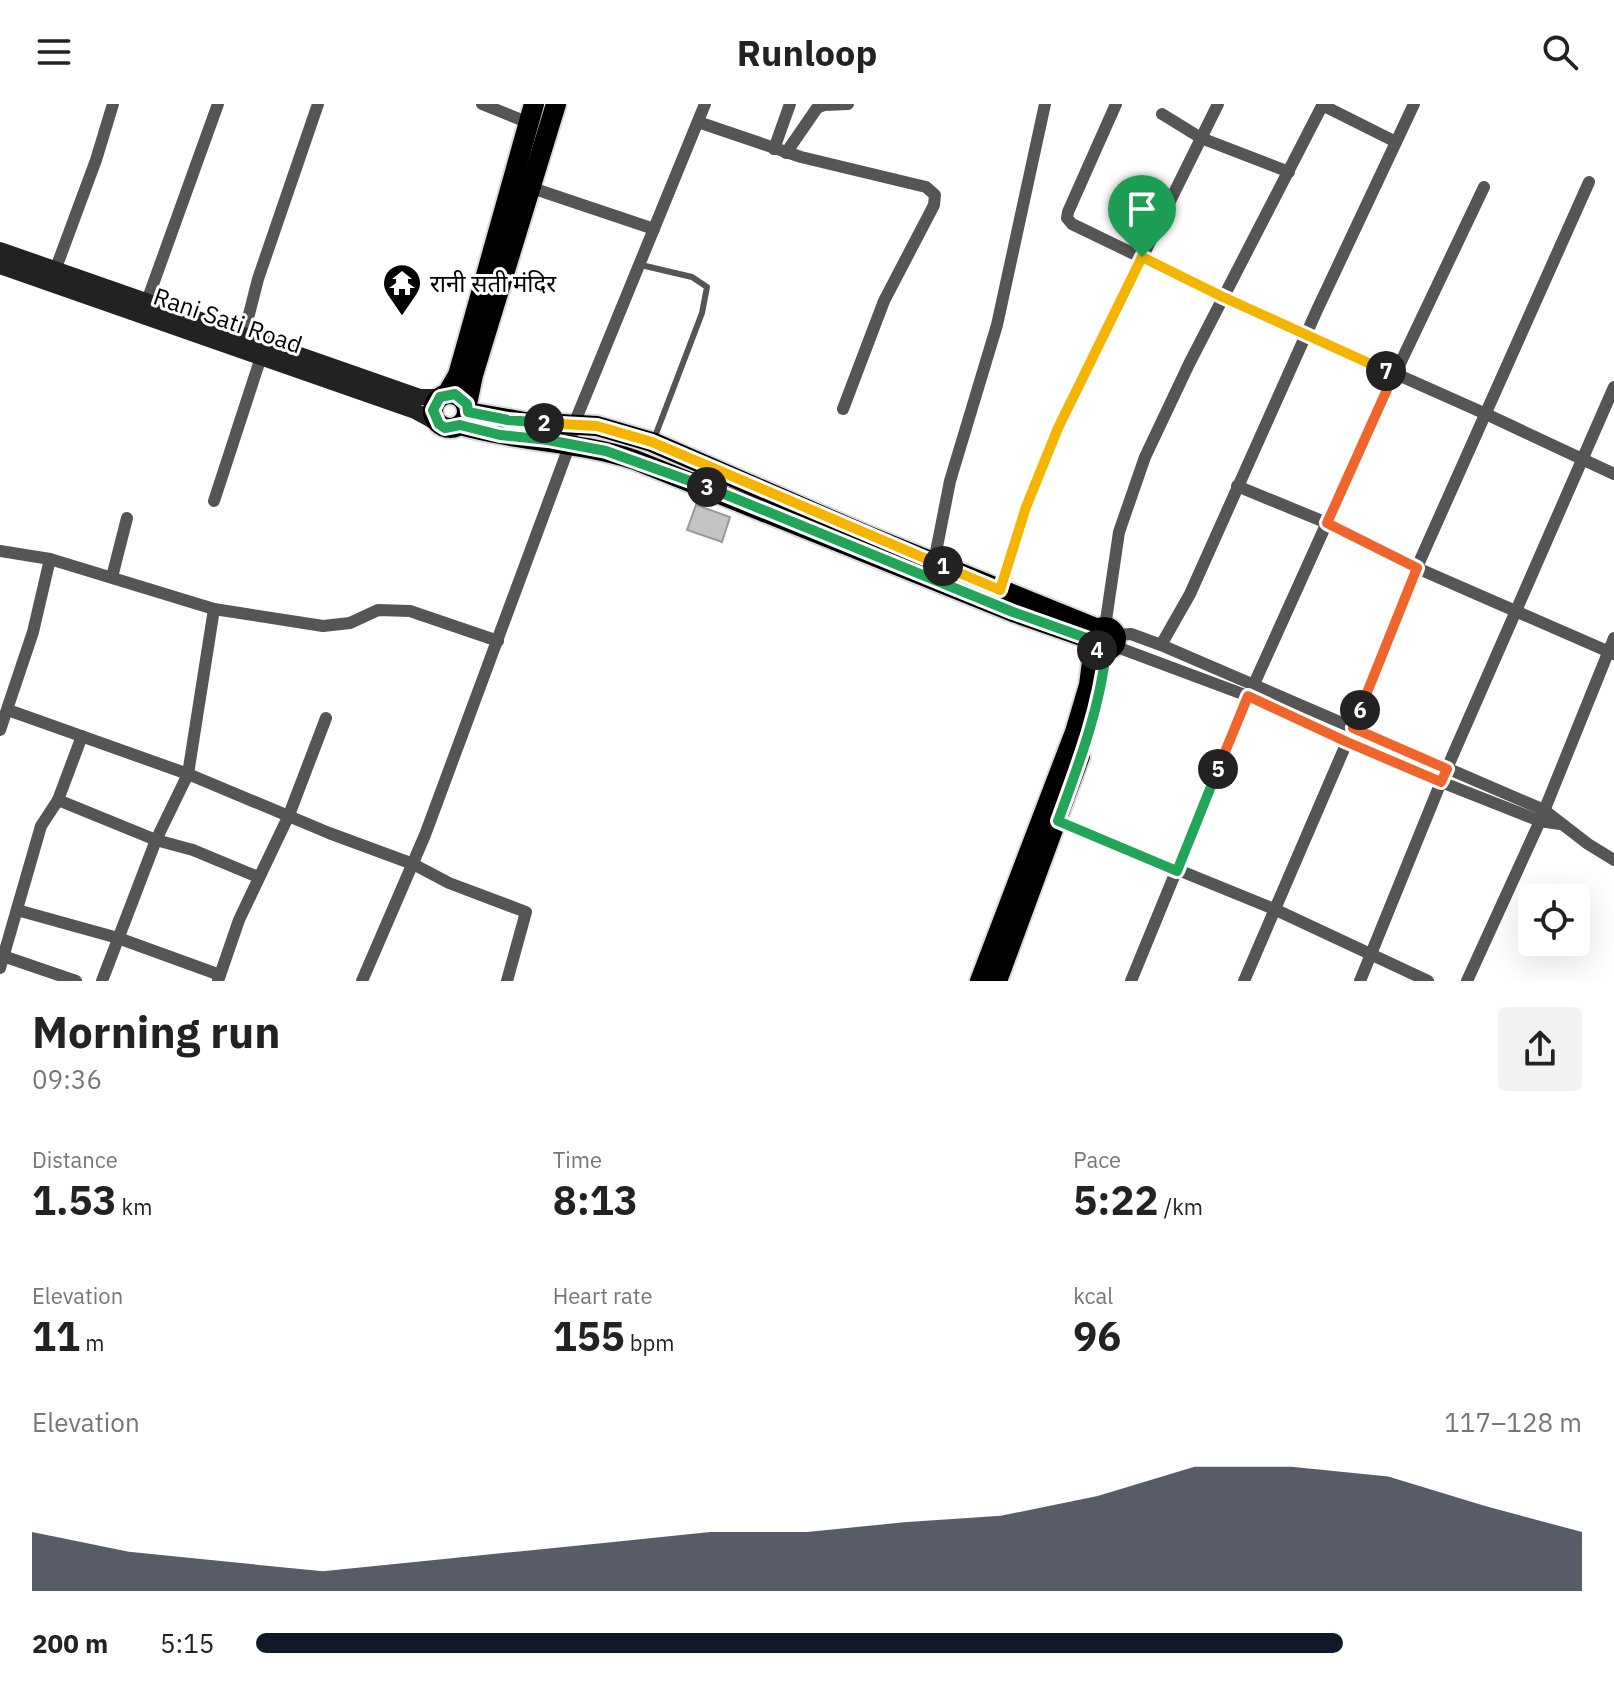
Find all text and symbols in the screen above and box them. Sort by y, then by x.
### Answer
text: Runloop [737,29,877,76]
icon: menu [32,30,76,74]
icon: search [1538,30,1582,74]
pin [1108,175,1176,257]
icon: arrive [1120,187,1164,231]
temple icon: रानी सती मंदिर [381,262,423,317]
place label: रानी सती मंदिर [430,267,557,299]
street label: Rani Sati Road [149,280,307,360]
pin: 7 [1366,351,1406,391]
text: 7 [1379,356,1393,385]
pin: 2 [524,403,564,443]
text: 2 [537,408,551,437]
pin: 3 [687,467,727,507]
text: 3 [700,472,714,501]
pin: 1 [923,546,963,586]
text: 1 [936,551,950,580]
pin: 4 [1077,630,1117,670]
text: 4 [1090,635,1104,664]
pin: 6 [1340,690,1380,730]
text: 6 [1353,695,1367,724]
pin: 5 [1198,749,1238,789]
text: 5 [1211,754,1225,783]
map controls [1518,884,1590,956]
button: locate [1518,884,1590,956]
text: Morning run [32,1003,281,1060]
button: share [1498,1007,1582,1091]
text: 09:36 [32,1062,102,1096]
text: Distance [32,1145,118,1174]
text: Time [553,1145,602,1174]
text: Pace [1073,1145,1121,1174]
text: 1.53 [32,1174,116,1226]
text: 8:13 [553,1174,638,1226]
text: 5:22 [1073,1174,1159,1226]
text: km [116,1192,152,1221]
text: /km [1159,1192,1203,1221]
text: Elevation [32,1281,123,1310]
text: Heart rate [553,1281,653,1310]
text: kcal [1073,1281,1113,1310]
text: 11 [32,1310,80,1362]
text: 155 [553,1310,625,1362]
text: 96 [1073,1310,1121,1362]
text: m [80,1328,104,1357]
text: bpm [625,1328,675,1357]
text: Elevation [32,1405,140,1439]
text: 117–128 m [1444,1405,1582,1439]
text: 200 m [32,1626,108,1660]
text: 5:15 [160,1626,214,1660]

